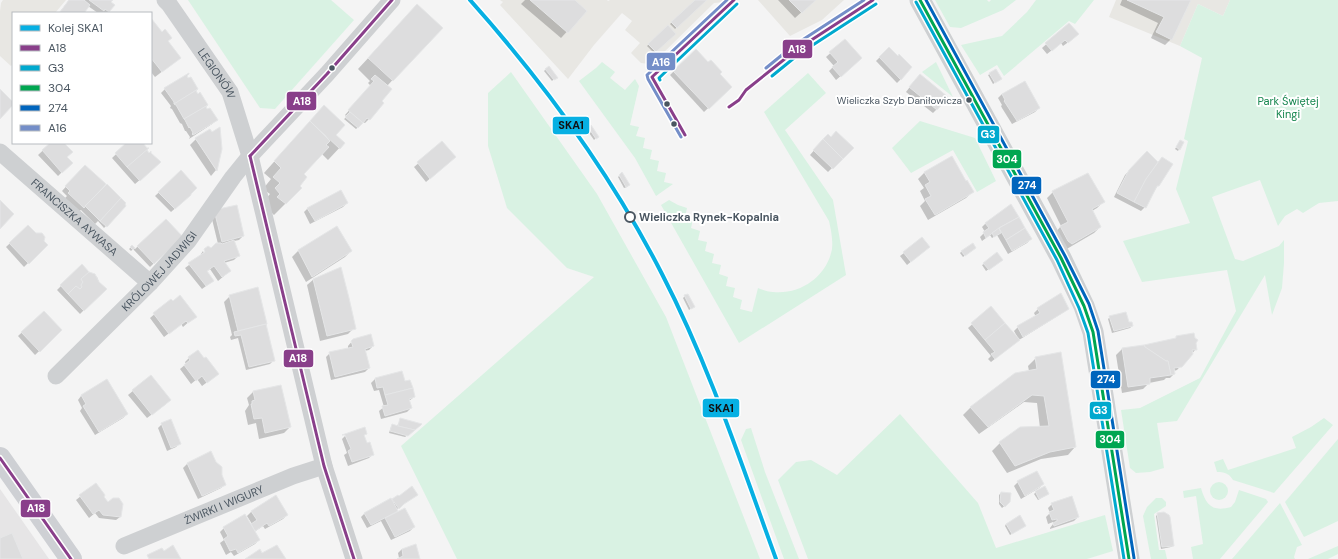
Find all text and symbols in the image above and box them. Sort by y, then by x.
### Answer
legend [12,12,152,144]
text: Kolej SKA1 [48,20,103,36]
line badge: A18 [782,39,813,59]
text: A18 [48,40,67,56]
text: A18 [788,42,806,56]
street label: LEGIONÓW [195,46,239,100]
line badge: A16 [646,52,676,71]
text: A16 [652,55,670,69]
text: G3 [48,60,64,76]
unlabelled marker [327,63,337,73]
text: 304 [48,80,71,96]
line badge: A18 [286,91,317,111]
text: A18 [293,94,311,108]
place label: Wieliczka Szyb Daniłowicza [837,94,962,107]
park label: Park Świętej Kingi [1257,94,1319,121]
marker: Wieliczka Szyb Daniłowicza [964,95,974,105]
unlabelled marker [662,99,672,109]
text: 274 [48,100,68,116]
line badge: SKA1 [552,116,590,135]
text: SKA1 [558,118,584,132]
unlabelled marker [669,119,679,129]
text: A16 [48,120,67,136]
line badge: G3 [977,125,1000,144]
text: G3 [980,127,996,141]
line badge: 304 [992,149,1022,169]
text: 304 [996,152,1018,166]
street label: FRANCISZKA AYWASA [28,175,121,259]
line badge: 274 [1011,176,1042,195]
text: 274 [1018,178,1036,192]
place label: Wieliczka Rynek-Kopalnia [639,210,779,224]
marker: Wieliczka Rynek-Kopalnia [624,211,636,223]
street label: KRÓLOWEJ JADWIGI [119,229,200,314]
line badge: A18 [283,349,314,368]
text: A18 [289,351,307,365]
line badge: 274 [1090,370,1121,389]
text: 274 [1097,372,1115,386]
line badge: SKA1 [702,398,740,418]
text: SKA1 [708,401,734,415]
line badge: G3 [1089,401,1112,420]
text: G3 [1092,403,1108,417]
line badge: 304 [1095,430,1125,449]
text: 304 [1099,432,1121,446]
street label: ŻWIRKI I WIGURY [182,482,266,527]
line badge: A18 [20,499,51,518]
text: A18 [27,501,45,515]

